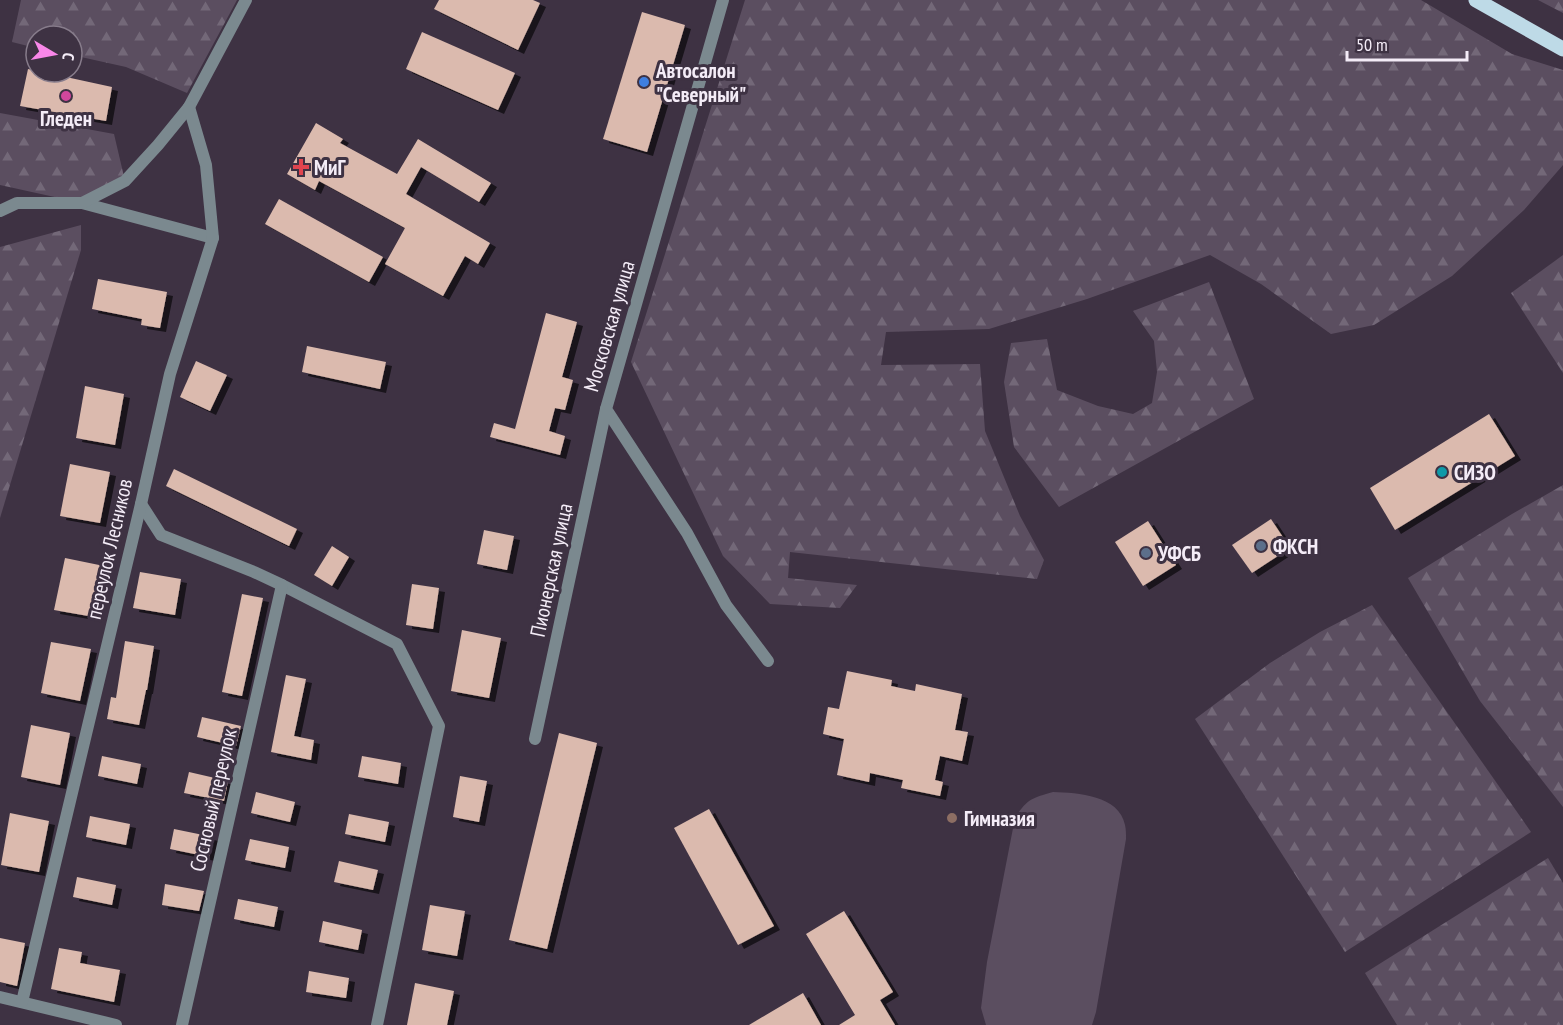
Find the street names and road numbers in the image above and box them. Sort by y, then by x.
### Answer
street label: Московская улица [577,257,641,395]
street label: переулок Лесников [80,476,138,622]
street label: Пионерская улица [524,501,578,639]
street label: Сосновый переулок [183,726,243,874]

